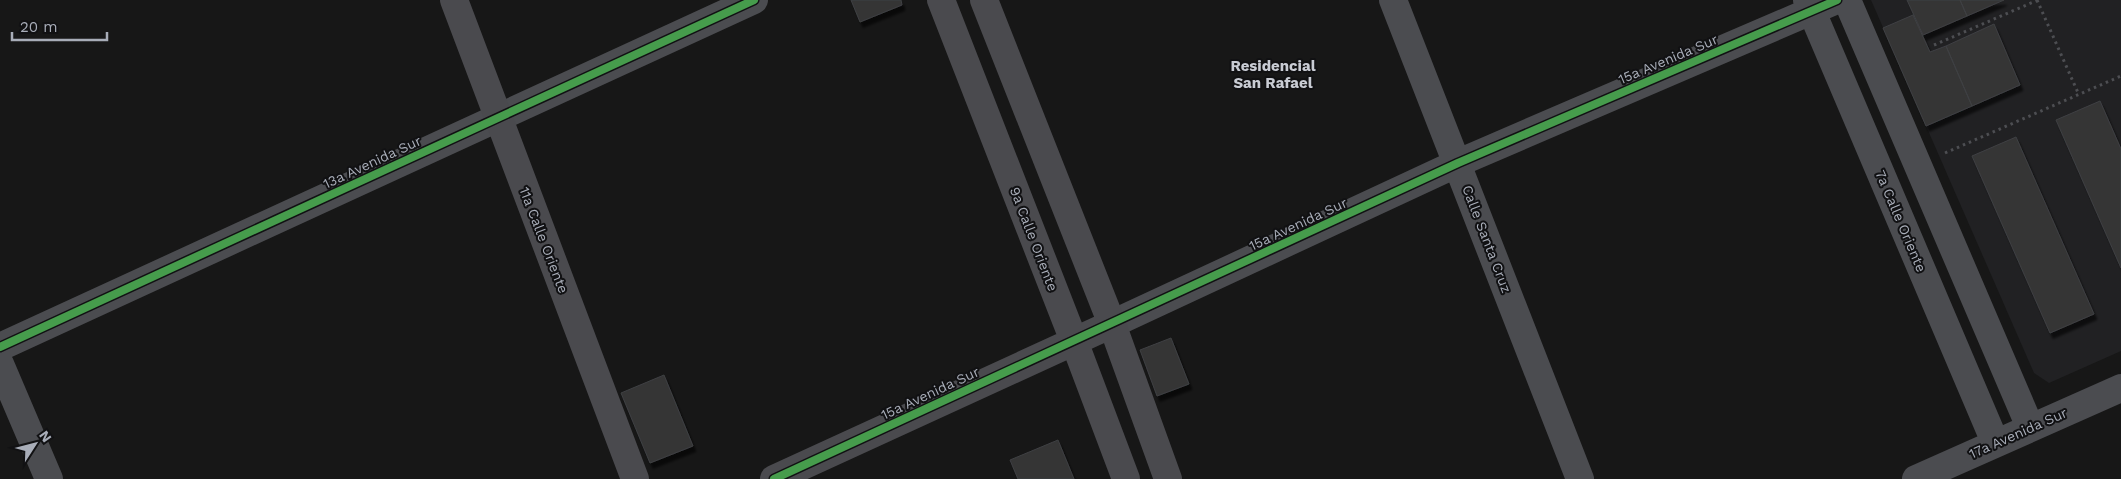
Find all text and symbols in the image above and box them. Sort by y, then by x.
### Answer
scale bar [12,10,108,42]
text: 20 m [20,18,58,36]
street label: 15a Avenida Sur [1616,31,1720,87]
district label: Residencial San Rafael [1230,57,1316,92]
street label: 13a Avenida Sur [320,132,424,192]
street label: 7a Calle Oriente [1872,168,1930,274]
street label: Calle Santa Cruz [1459,183,1515,295]
street label: 11a Calle Oriente [516,185,572,295]
street label: 9a Calle Oriente [1007,185,1061,293]
street label: 15a Avenida Sur [1246,194,1350,254]
street label: 15a Avenida Sur [878,363,982,423]
street label: 17a Avenida Sur [1966,404,2070,462]
north arrow [10,419,60,469]
text: N [36,427,55,445]

